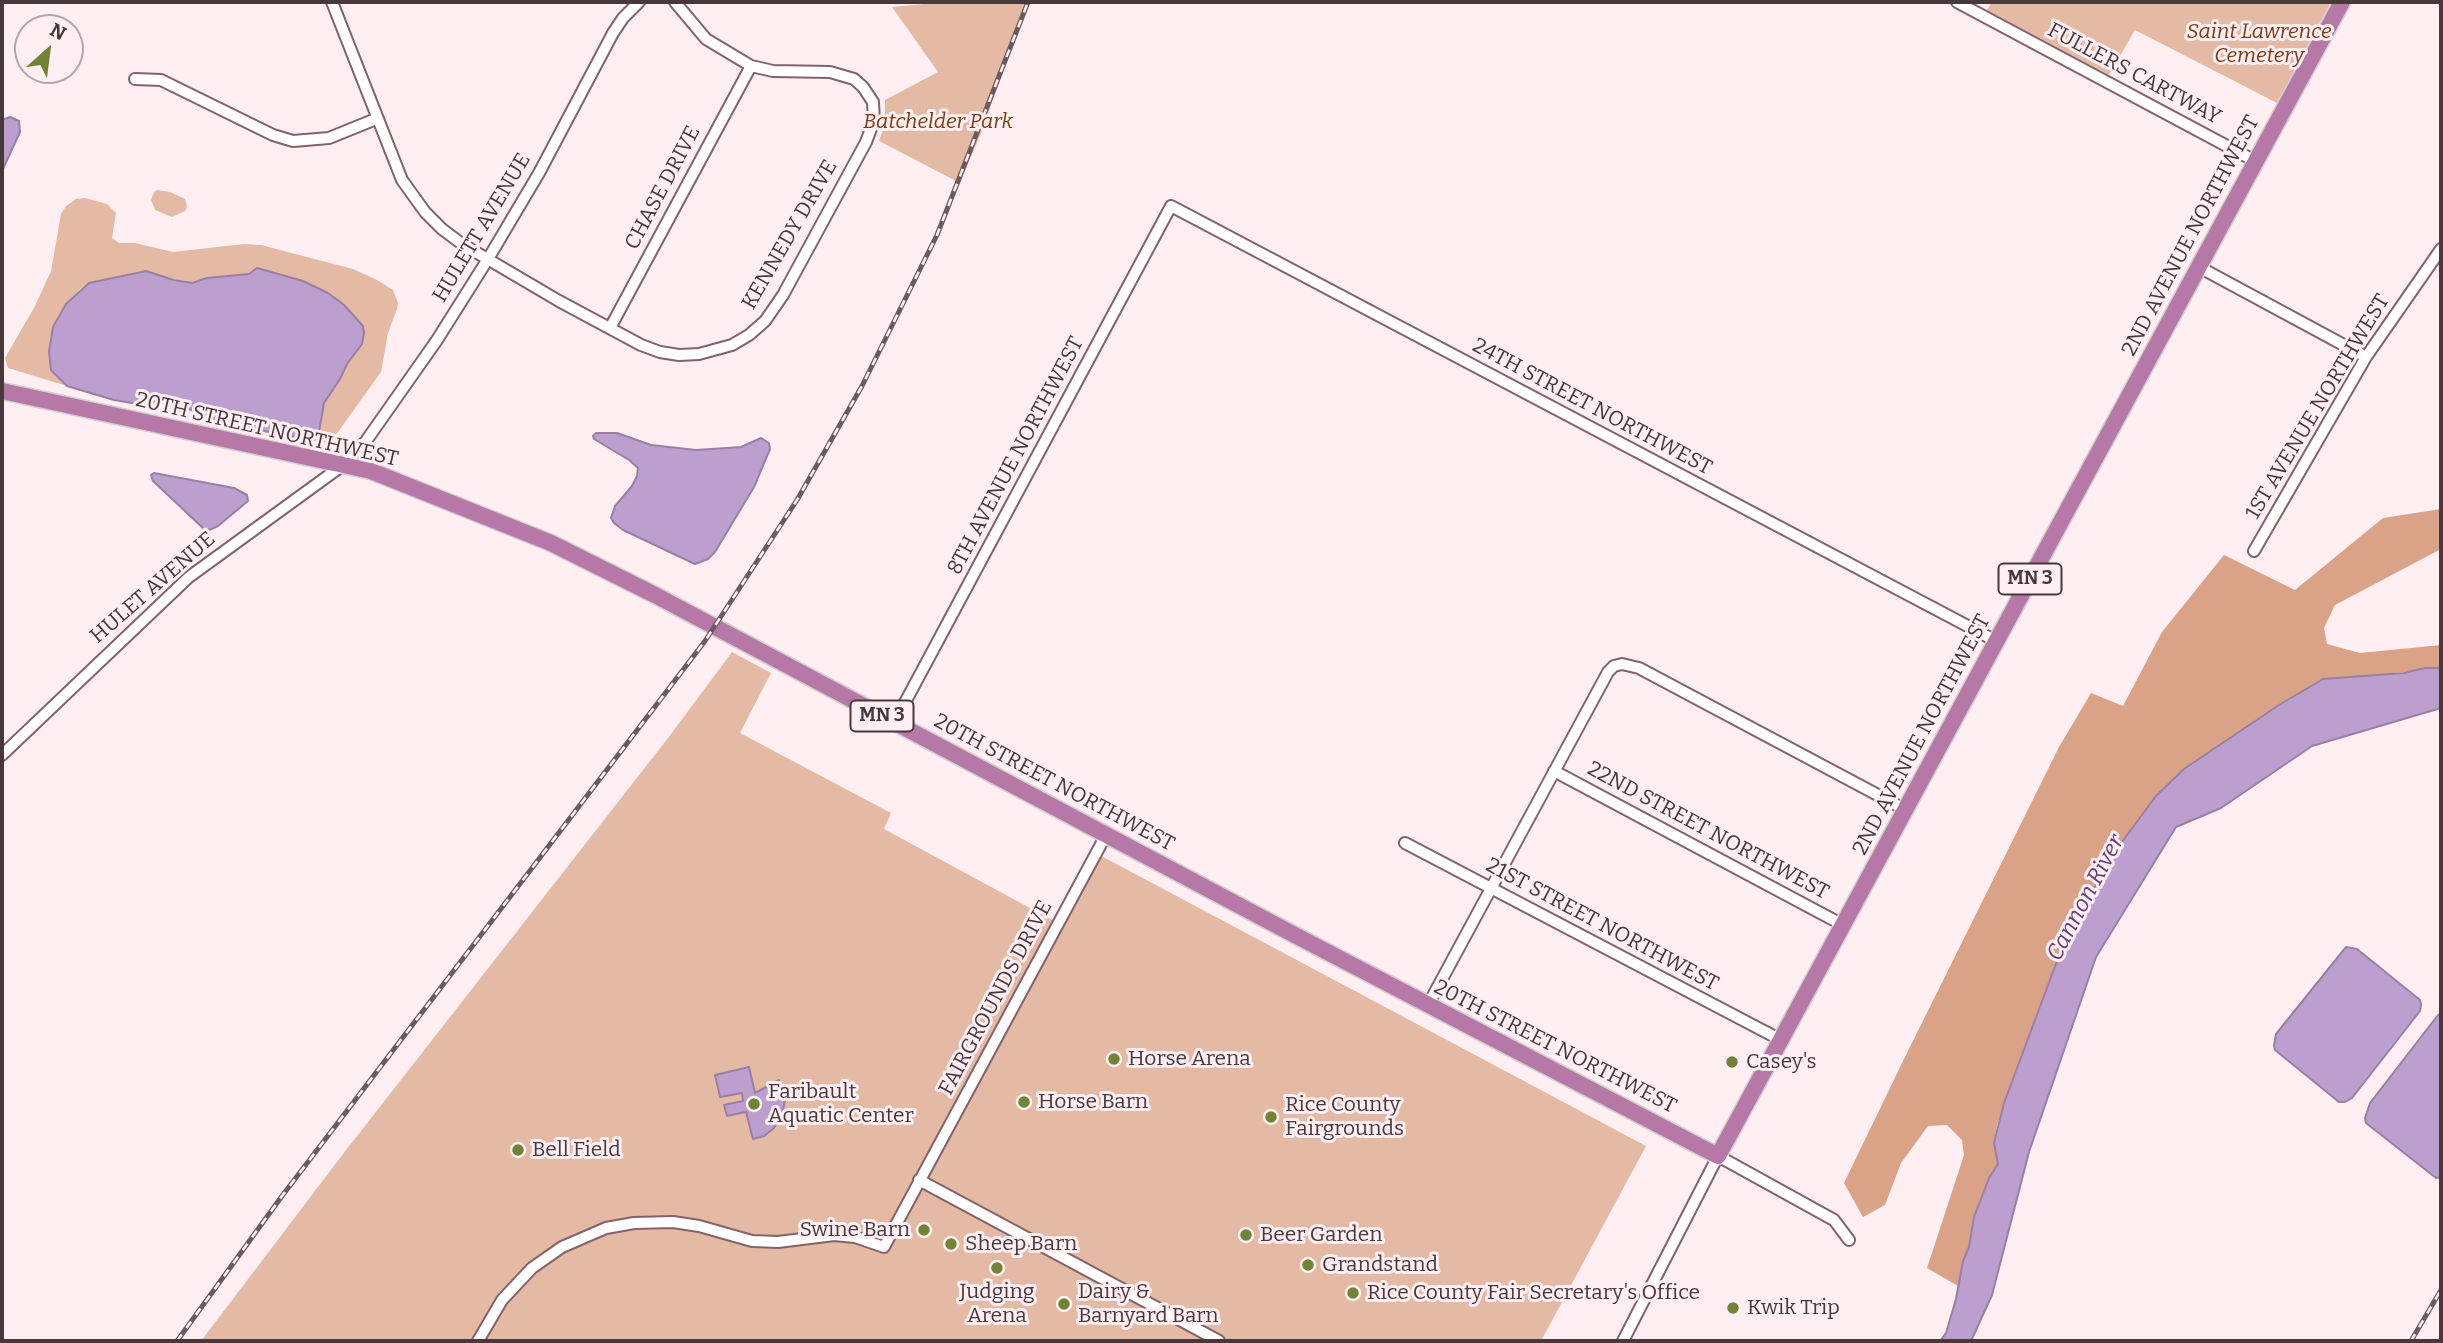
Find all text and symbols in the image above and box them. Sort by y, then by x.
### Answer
north arrow [14,14,84,84]
text: N [46,18,70,45]
street label: FULLERS CARTWAY [2043,18,2225,130]
park label: Saint Lawrence Cemetery [2186,19,2332,69]
park label: Batchelder Park [863,109,1013,135]
street label: 2ND AVENUE NORTHWEST [2117,112,2265,360]
street label: CHASE DRIVE [620,122,706,254]
street label: HULETT AVENUE [428,149,536,307]
street label: KENNEDY DRIVE [737,156,843,314]
street label: 1ST AVENUE NORTHWEST [2241,290,2395,524]
street label: 8TH AVENUE NORTHWEST [943,333,1089,579]
street label: 24TH STREET NORTHWEST [1468,333,1716,481]
street label: 20TH STREET NORTHWEST [133,388,401,472]
street label: HULET AVENUE [85,527,221,649]
road number: MN 3 [1998,564,2062,594]
street label: 2ND AVENUE NORTHWEST [1848,611,1996,859]
road number: MN 3 [850,701,914,732]
street label: 20TH STREET NORTHWEST [929,709,1179,857]
street label: 22ND STREET NORTHWEST [1583,757,1833,905]
water label: Cannon River [2041,830,2131,966]
street label: 21ST STREET NORTHWEST [1482,853,1722,997]
street label: FAIRGROUNDS DRIVE [934,896,1058,1100]
street label: 20TH STREET NORTHWEST [1430,975,1680,1119]
place label: Horse Arena [1128,1046,1251,1072]
place label: Casey's [1746,1049,1817,1075]
marker: Horse Arena [1106,1051,1122,1067]
marker: Casey's [1724,1054,1740,1070]
place label: Faribault Aquatic Center [768,1079,914,1129]
place label: Horse Barn [1038,1089,1148,1115]
place label: Rice County Fairgrounds [1285,1092,1404,1142]
marker: Horse Barn [1016,1094,1032,1110]
marker: Faribault Aquatic Center [746,1096,762,1112]
marker: Rice County Fairgrounds [1263,1109,1279,1125]
place label: Bell Field [532,1137,621,1163]
marker: Bell Field [510,1142,526,1158]
place label: Swine Barn [799,1217,910,1243]
marker: Swine Barn [916,1222,932,1238]
place label: Beer Garden [1260,1222,1382,1248]
marker: Beer Garden [1238,1227,1254,1243]
place label: Sheep Barn [965,1231,1077,1257]
marker: Sheep Barn [943,1236,959,1252]
place label: Grandstand [1322,1252,1438,1278]
marker: Grandstand [1300,1257,1316,1273]
marker: Judging Arena [989,1260,1005,1276]
place label: Judging Arena [960,1279,1034,1329]
place label: Dairy & Barnyard Barn [1078,1279,1219,1329]
place label: Rice County Fair Secretary's Office [1367,1280,1700,1306]
marker: Rice County Fair Secretary's Office [1345,1285,1361,1301]
place label: Kwik Trip [1747,1295,1840,1321]
marker: Dairy & Barnyard Barn [1056,1296,1072,1312]
marker: Kwik Trip [1725,1300,1741,1316]

